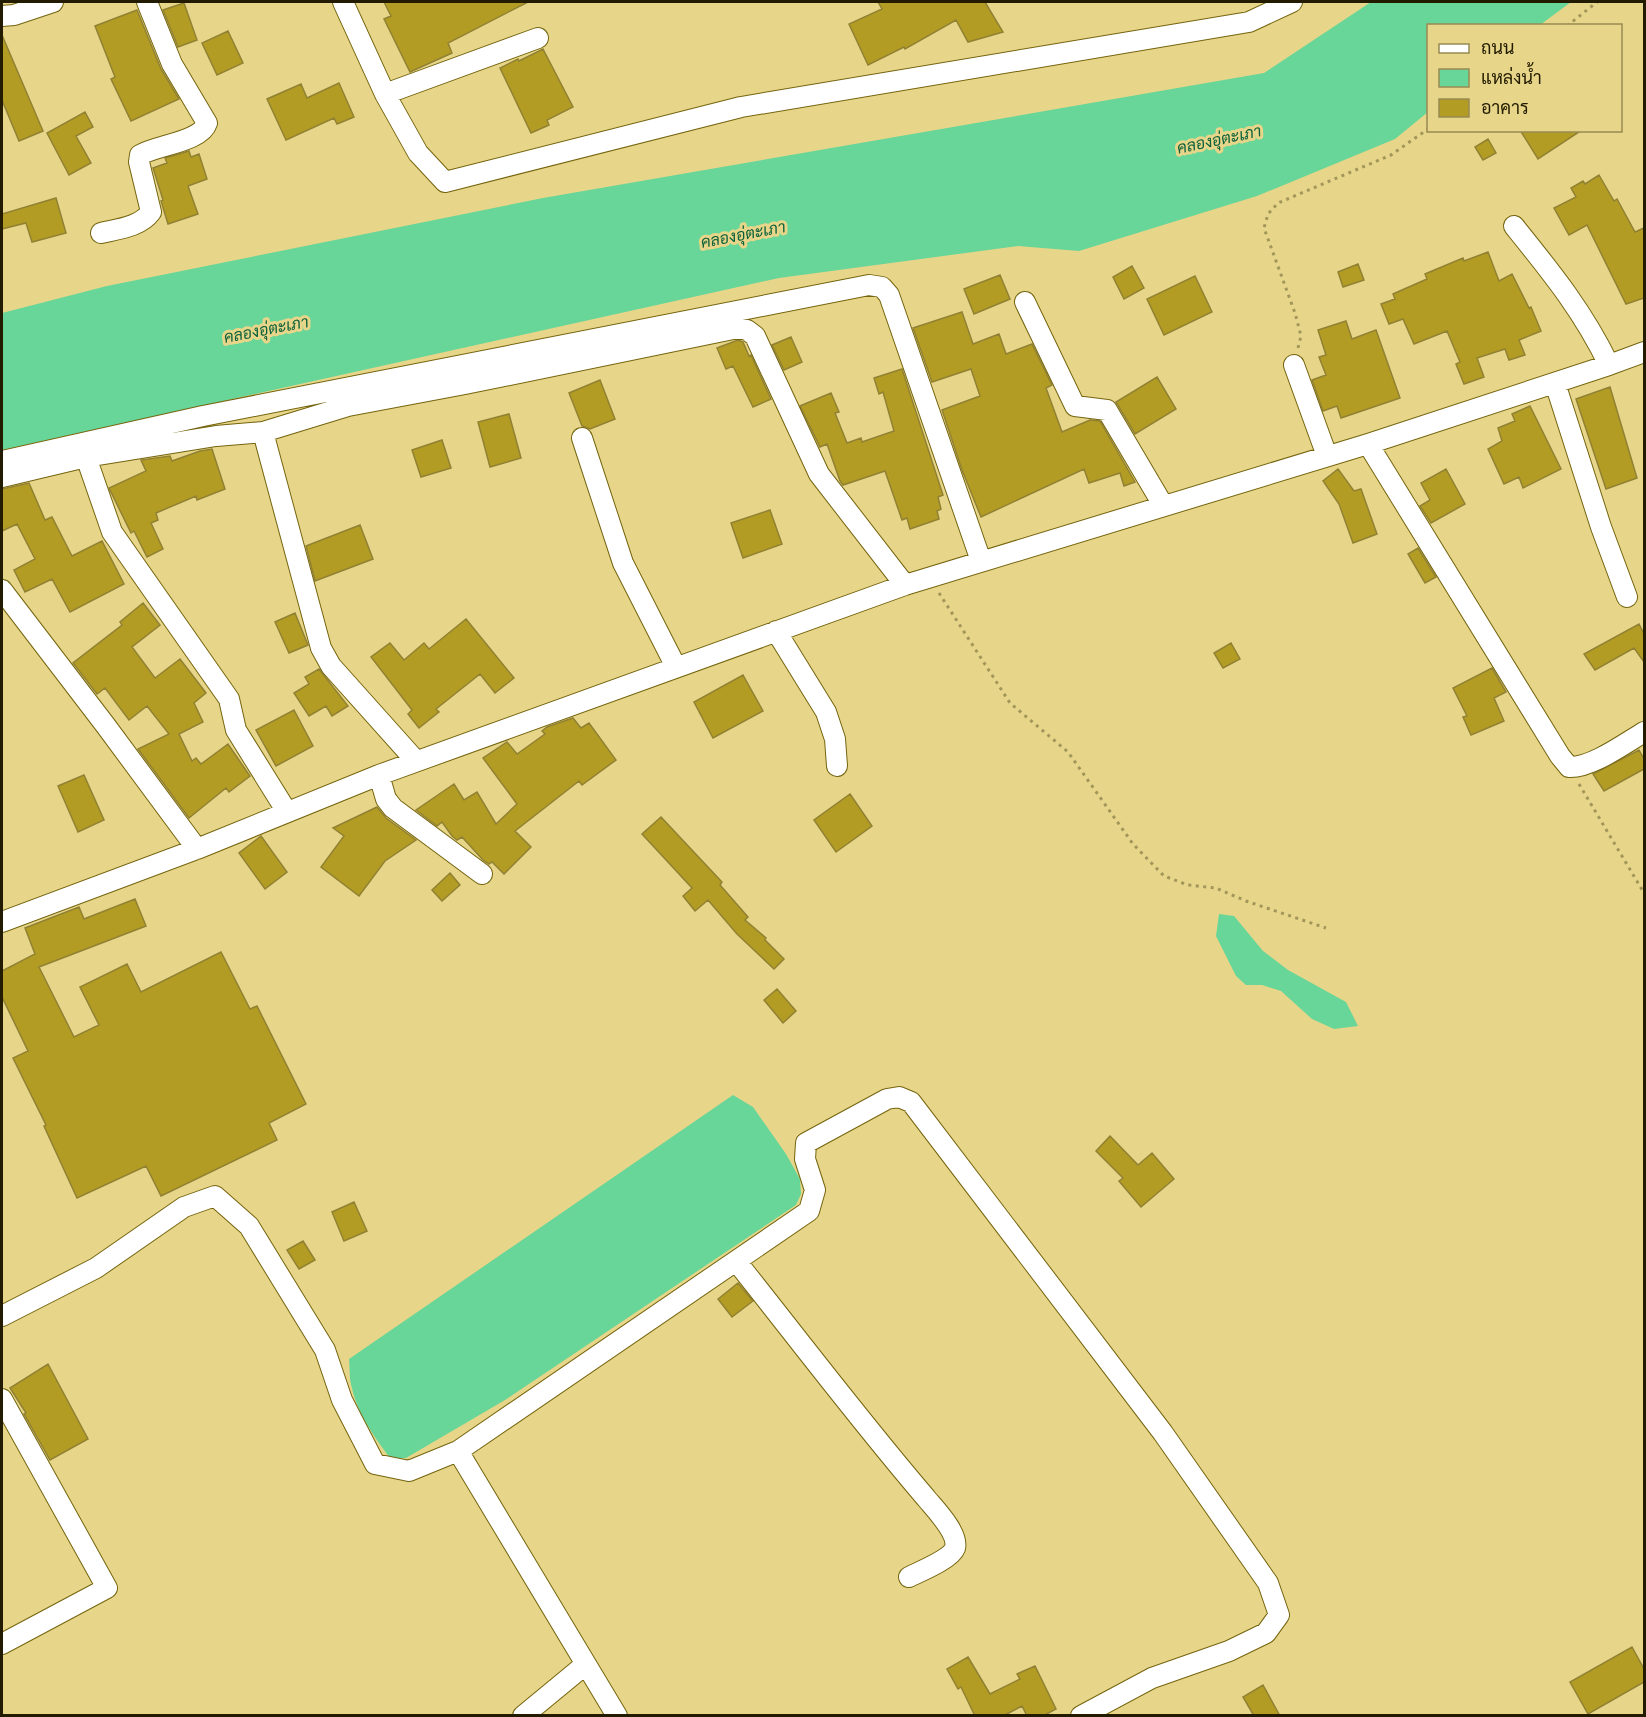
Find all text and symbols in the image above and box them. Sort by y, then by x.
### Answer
legend [1427,24,1622,132]
text: ถนน [1481,36,1514,58]
text: แหล่งน้ำ [1481,62,1542,88]
text: อาคาร [1481,96,1529,118]
water label: คลองอุ่ตะเภา [1175,120,1264,160]
water label: คลองอุ่ตะเภา [699,216,788,254]
water label: คลองอุ่ตะเภา [222,311,311,349]

